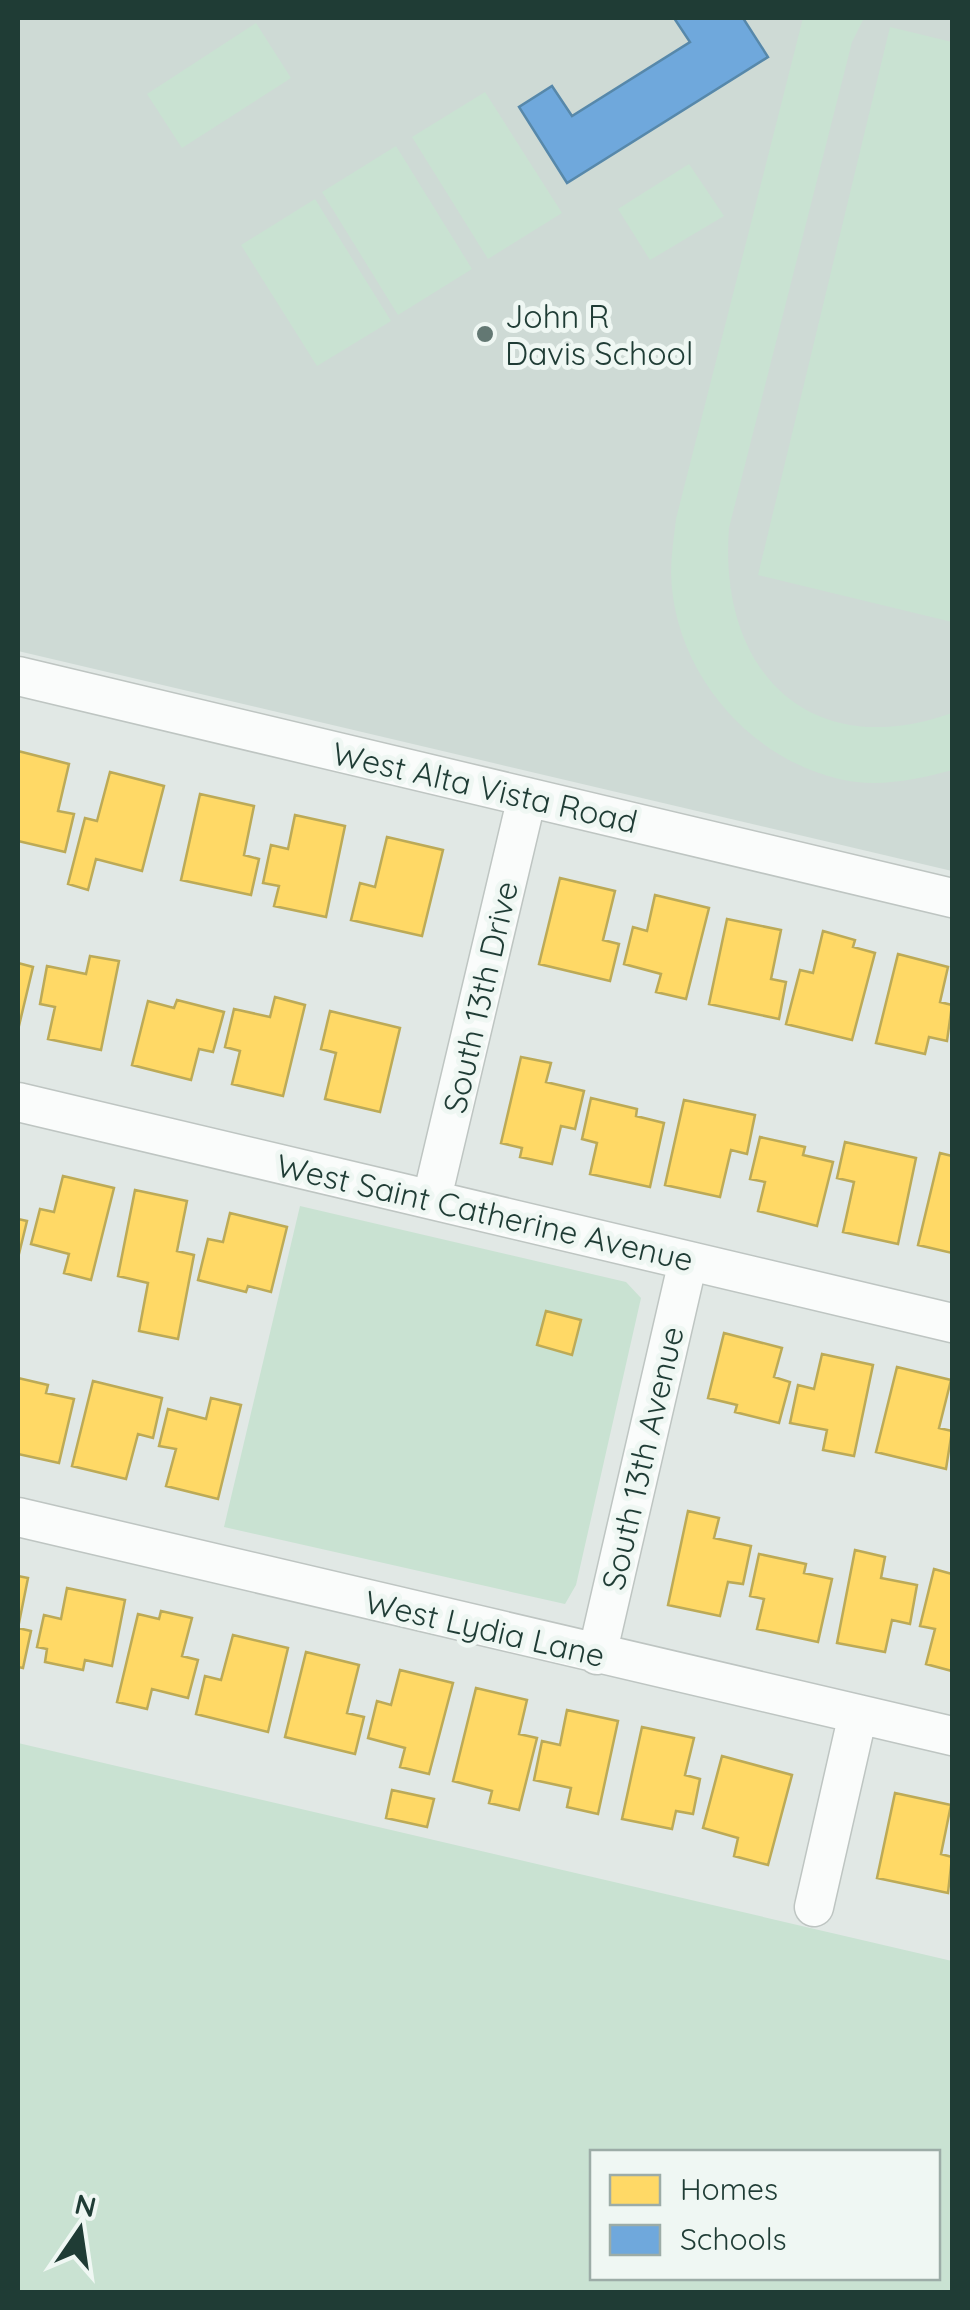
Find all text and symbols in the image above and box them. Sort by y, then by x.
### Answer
place label: John R Davis School [505,296,693,373]
marker: John R Davis School [474,323,496,345]
street label: West Alta Vista Road [329,732,641,842]
street label: South 13th Drive [434,877,526,1117]
street label: West Saint Catherine Avenue [273,1145,697,1279]
street label: South 13th Avenue [592,1322,692,1594]
street label: West Lydia Lane [361,1581,609,1675]
legend [590,2150,940,2280]
text: Homes [680,2170,778,2208]
north arrow [30,2180,130,2280]
text: N [72,2186,100,2225]
text: Schools [680,2220,787,2258]

